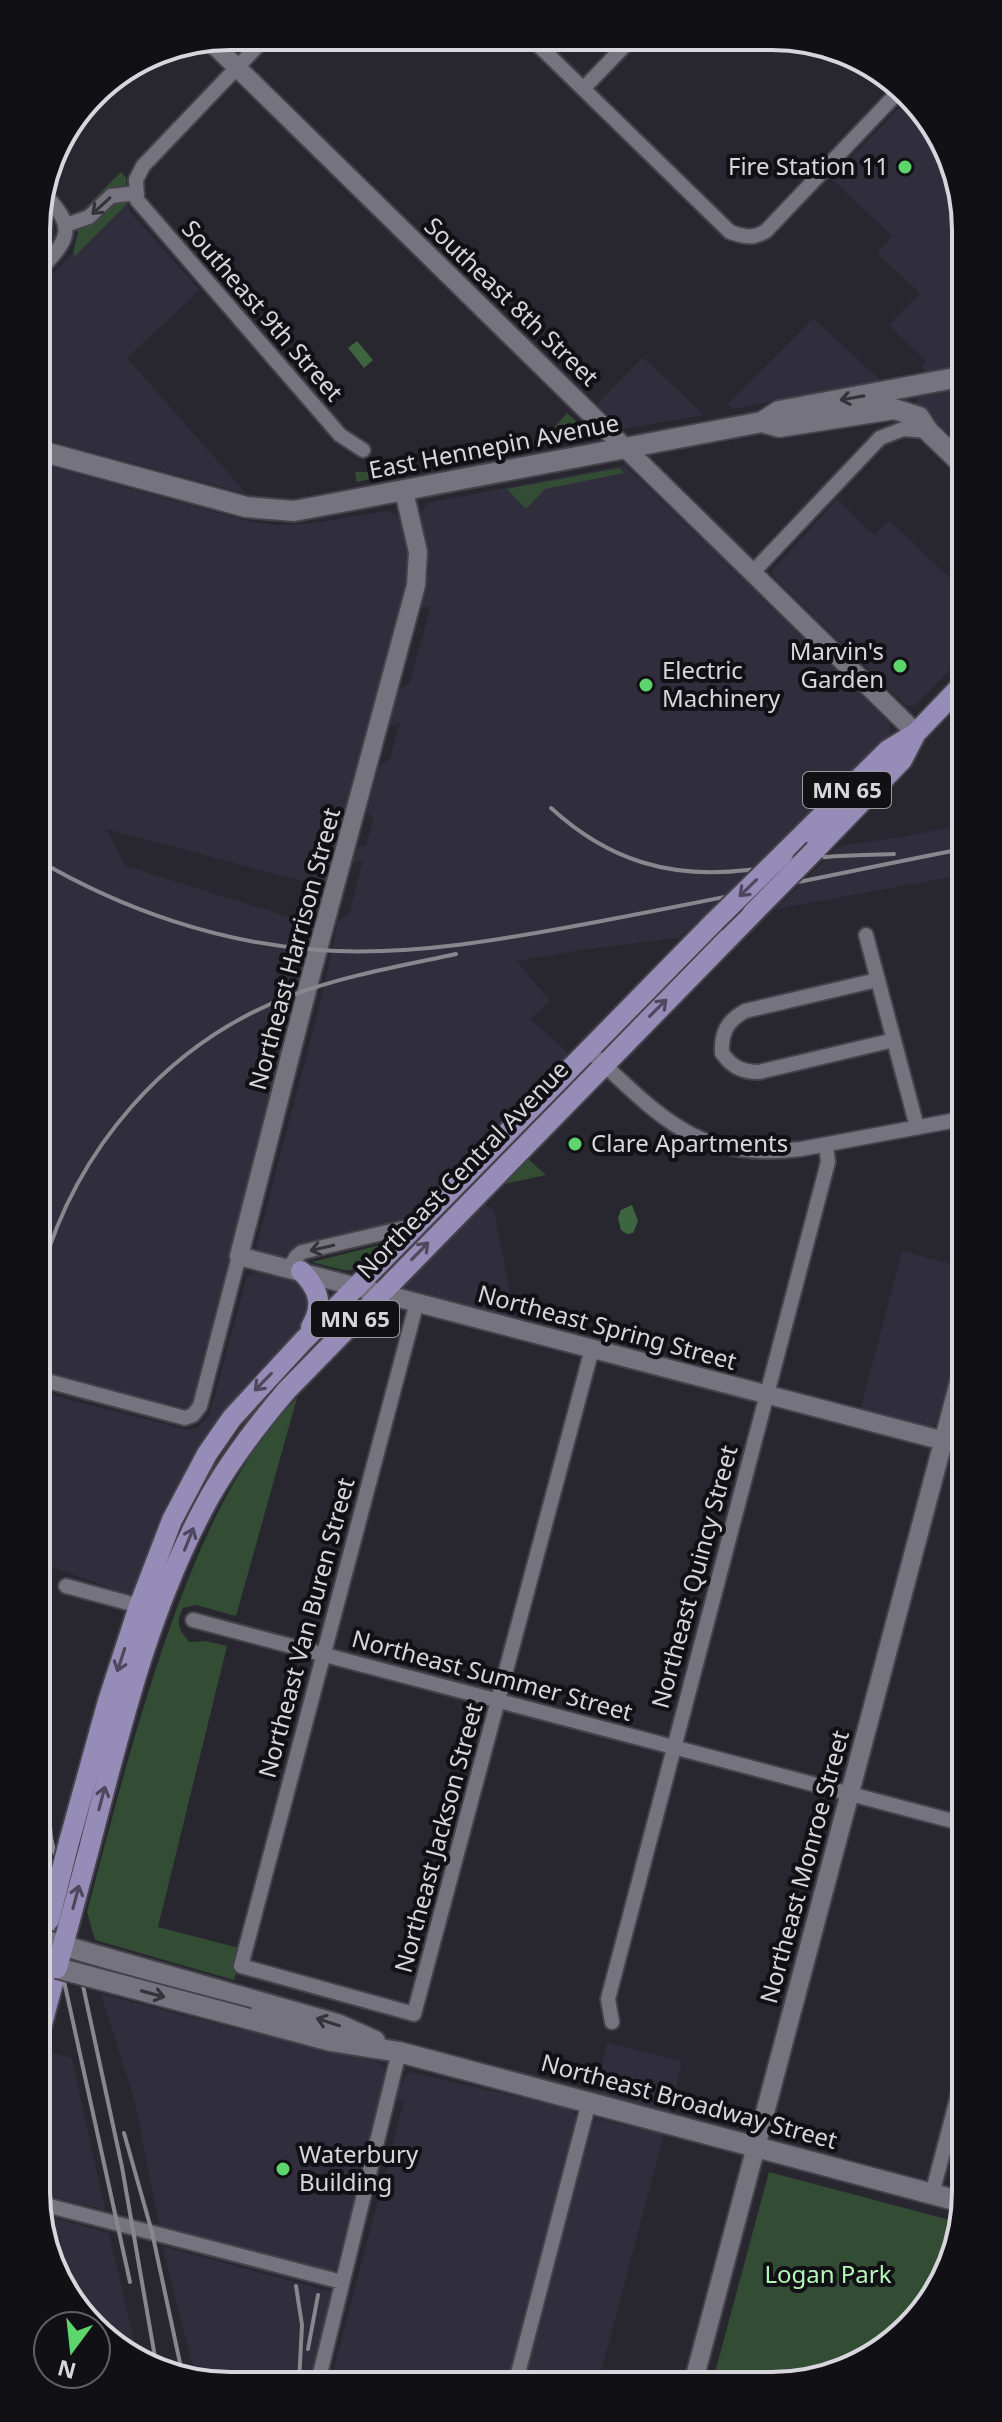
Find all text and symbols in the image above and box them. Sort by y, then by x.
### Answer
place label: Fire Station 11 [728,149,889,182]
marker: Fire Station 11 [896,158,914,176]
one-way arrow [92,196,111,215]
street label: Southeast 8th Street [418,209,606,393]
street label: Southeast 9th Street [175,212,351,408]
one-way arrow [840,392,865,407]
street label: East Hennepin Avenue [366,405,622,486]
place label: Marvin's Garden [790,634,884,695]
place label: Electric Machinery [662,653,781,714]
marker: Marvin's Garden [891,657,909,675]
marker: Electric Machinery [637,676,655,694]
road number: MN 65 [803,772,891,808]
street label: Northeast Harrison Street [240,804,347,1093]
one-way arrow [739,878,758,897]
one-way arrow [648,999,667,1018]
street label: Northeast Central Avenue [349,1053,575,1285]
place label: Clare Apartments [591,1126,788,1159]
marker: Clare Apartments [566,1135,584,1153]
one-way arrow [310,1241,335,1256]
one-way arrow [411,1241,430,1261]
street label: Northeast Spring Street [474,1276,741,1377]
road number: MN 65 [311,1301,399,1337]
one-way arrow [254,1372,273,1392]
street label: Northeast Quincy Street [643,1441,745,1712]
street label: Northeast Van Buren Street [250,1474,362,1781]
one-way arrow [183,1527,197,1552]
street label: Northeast Summer Street [348,1621,637,1728]
one-way arrow [113,1648,128,1673]
street label: Northeast Jackson Street [386,1699,490,1976]
street label: Northeast Monroe Street [751,1726,856,2007]
one-way arrow [96,1785,111,1811]
one-way arrow [69,1884,84,1910]
one-way arrow [140,1988,166,2003]
one-way arrow [315,2014,341,2029]
street label: Northeast Broadway Street [538,2045,841,2156]
place label: Waterbury Building [299,2137,419,2198]
marker: Waterbury Building [274,2160,292,2178]
park label: Logan Park [764,2257,892,2290]
north arrow [32,2310,112,2390]
text: N [54,2353,79,2387]

